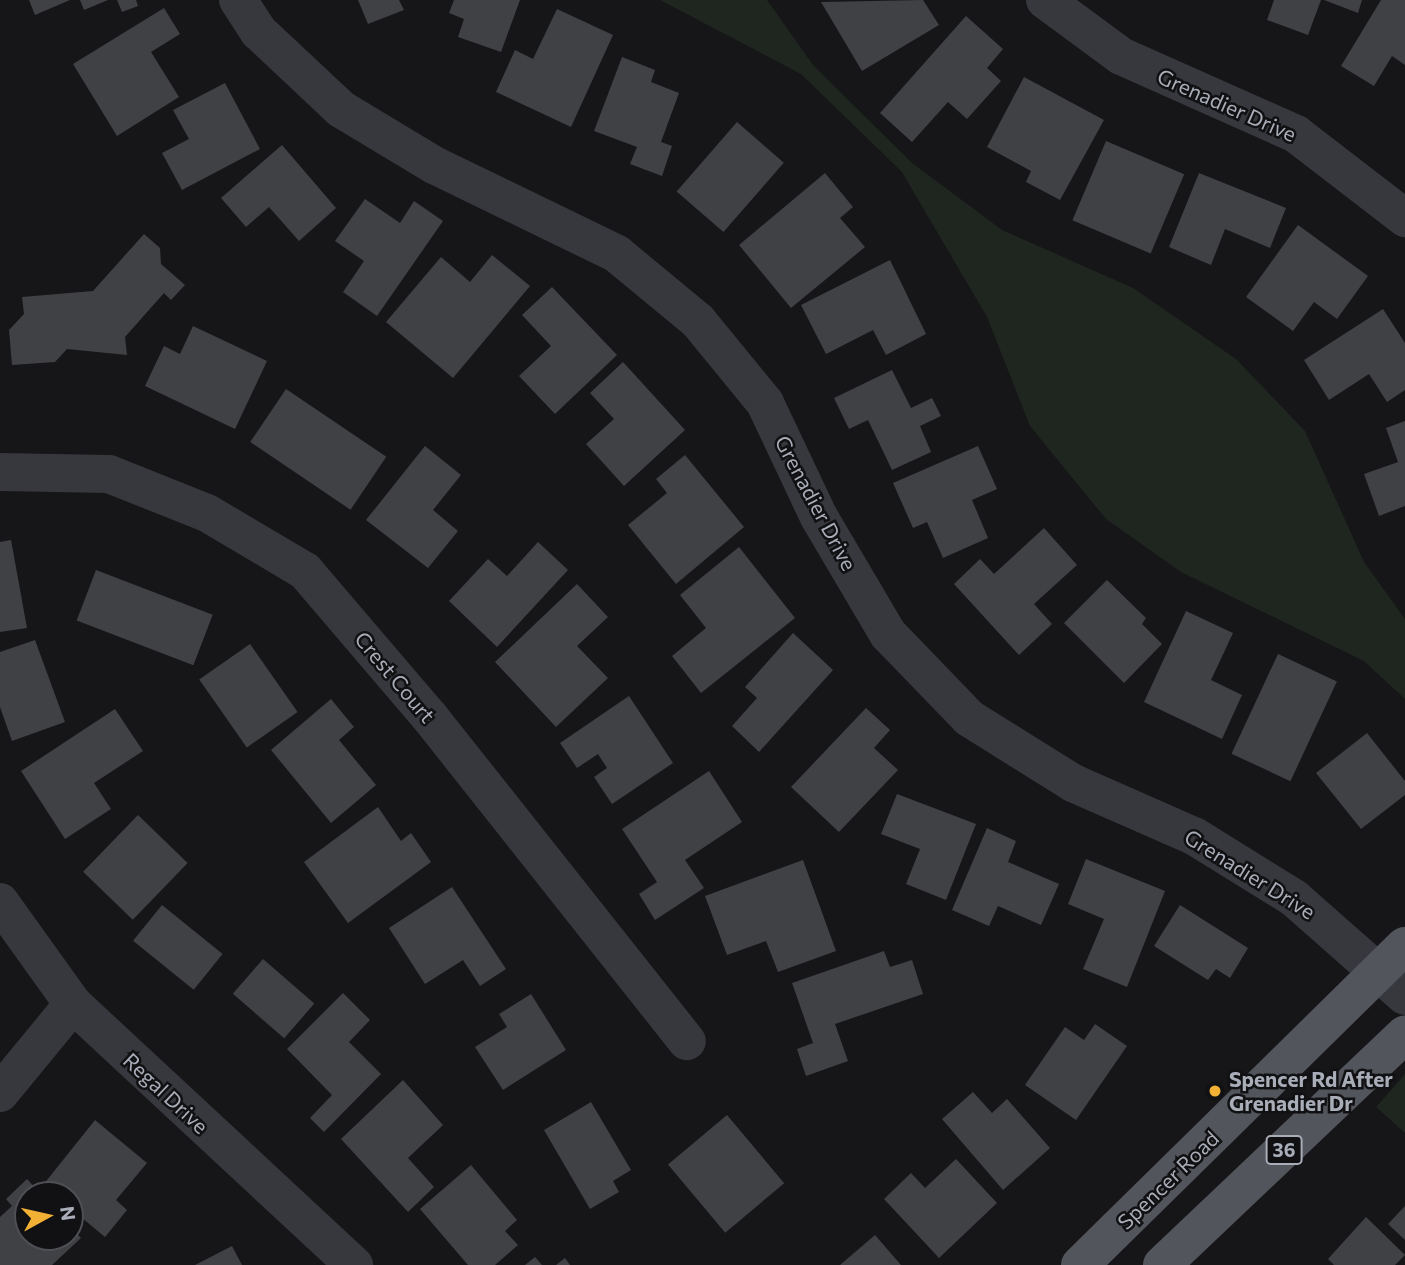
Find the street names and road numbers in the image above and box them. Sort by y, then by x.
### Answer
street label: Grenadier Drive [1154,63,1300,147]
street label: Grenadier Drive [770,431,862,575]
street label: Crest Court [350,626,440,728]
street label: Grenadier Drive [1180,824,1320,924]
street label: Regal Drive [118,1047,214,1139]
street label: Spencer Road [1112,1126,1224,1234]
road number: 36 [1265,1134,1303,1166]

